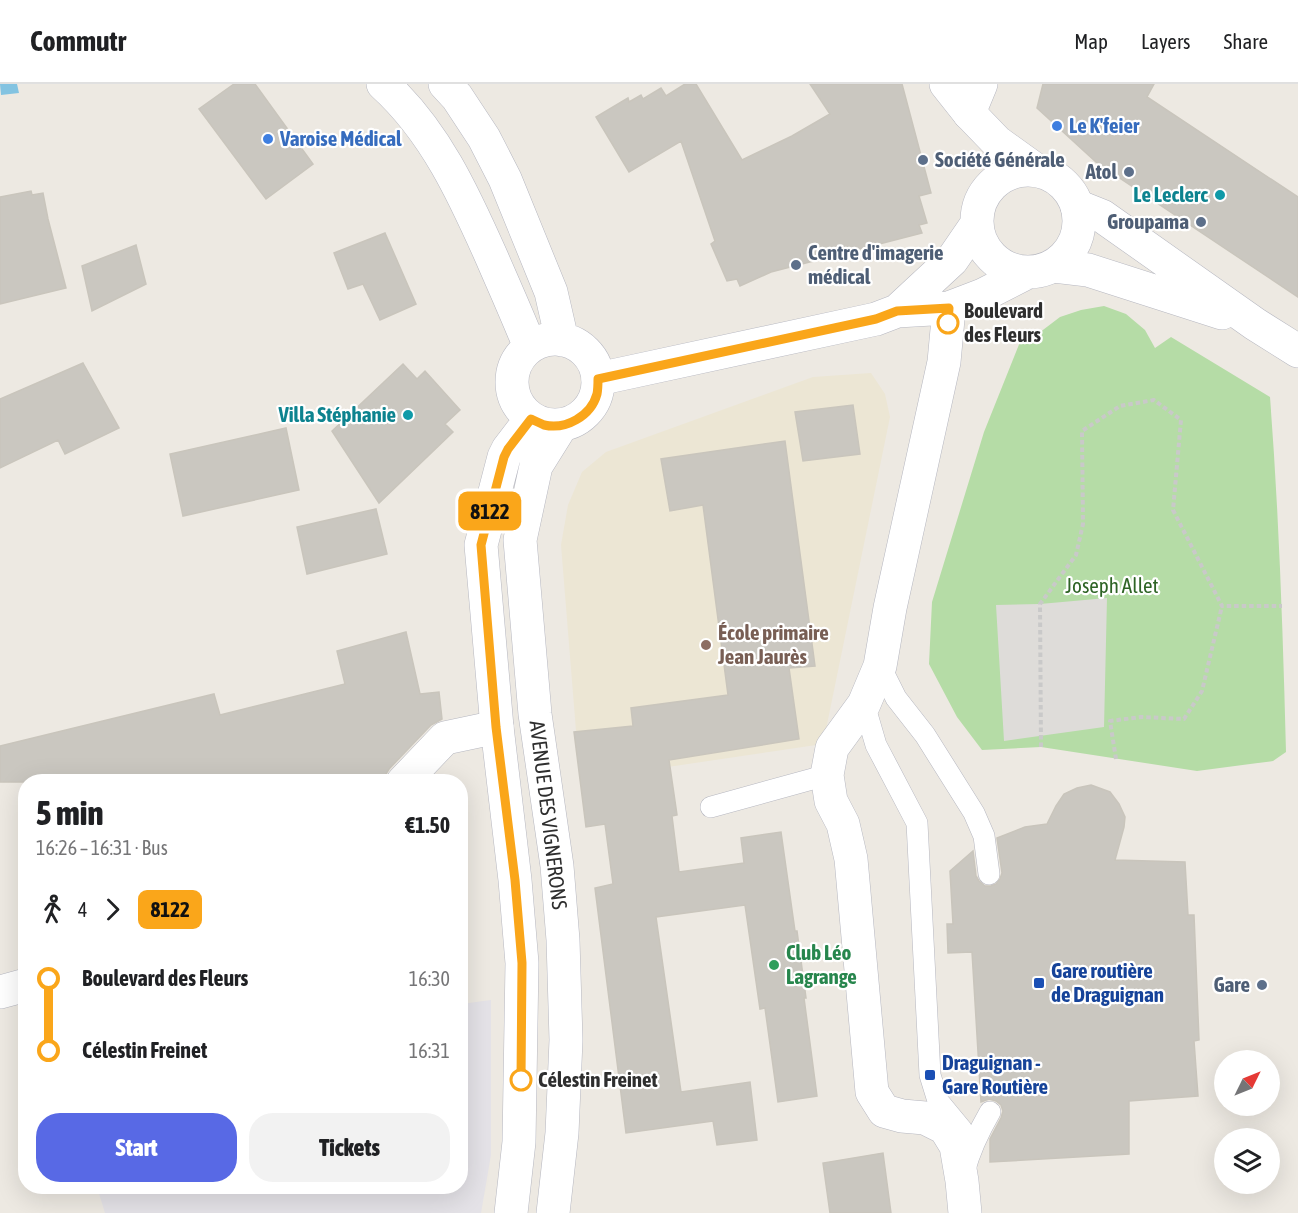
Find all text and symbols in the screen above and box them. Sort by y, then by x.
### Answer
text: Commutr [30,25,126,57]
text: Map [1074,29,1108,53]
text: Layers [1141,29,1191,53]
text: Share [1224,29,1268,53]
place label: Le K'feier [1069,113,1140,137]
marker: Le K'feier [1050,119,1064,133]
place label: Varoise Médical [279,126,402,150]
marker: Varoise Médical [261,132,275,146]
place label: Société Générale [935,147,1065,171]
marker: Société Générale [916,153,930,167]
place label: Atol [1084,159,1117,183]
marker: Atol [1122,165,1136,179]
place label: Le Leclerc [1133,182,1208,206]
marker: Le Leclerc [1213,188,1227,202]
place label: Groupama [1107,209,1189,233]
marker: Groupama [1194,215,1208,229]
place label: Centre d'imagerie médical [808,240,944,288]
marker: Centre d'imagerie médical [789,258,803,272]
place label: Boulevard des Fleurs [964,298,1043,346]
marker: Boulevard des Fleurs [937,312,959,334]
place label: Villa Stéphanie [277,402,396,426]
marker: Villa Stéphanie [401,408,415,422]
line badge: 8122 [448,492,532,530]
text: 8122 [470,499,510,523]
park label: Joseph Allet [1065,573,1159,597]
place label: École primaire Jean Jaurès [717,620,829,668]
marker: École primaire Jean Jaurès [699,638,713,652]
street label: AVENUE DES VIGNERONS [526,719,573,911]
text: 5 min [36,794,103,832]
text: €1.50 [405,812,450,838]
text: 16:26 – 16:31 · Bus [36,836,168,859]
icon: walk [36,893,69,926]
icon: forward [96,893,129,926]
text: 8122 [150,897,190,921]
text: 4 [78,898,87,921]
place label: Club Léo Lagrange [786,940,857,988]
marker: Club Léo Lagrange [767,958,781,972]
place label: Gare routière de Draguignan [1051,958,1164,1006]
text: Boulevard des Fleurs [82,965,248,991]
text: 16:30 [409,967,450,990]
place label: Gare [1213,972,1250,996]
marker: Gare routière de Draguignan [1032,976,1046,990]
marker: Gare [1255,978,1269,992]
text: Célestin Freinet [82,1037,207,1063]
text: 16:31 [409,1039,450,1062]
place label: Draguignan - Gare Routière [942,1050,1048,1098]
north arrow [1214,1050,1280,1116]
map controls [1214,1050,1280,1194]
place label: Célestin Freinet [538,1067,658,1091]
marker: Draguignan - Gare Routière [923,1068,937,1082]
marker: Célestin Freinet [510,1069,532,1091]
button: Start [36,1113,237,1182]
button: Tickets [249,1113,450,1182]
button: layers [1214,1128,1280,1194]

